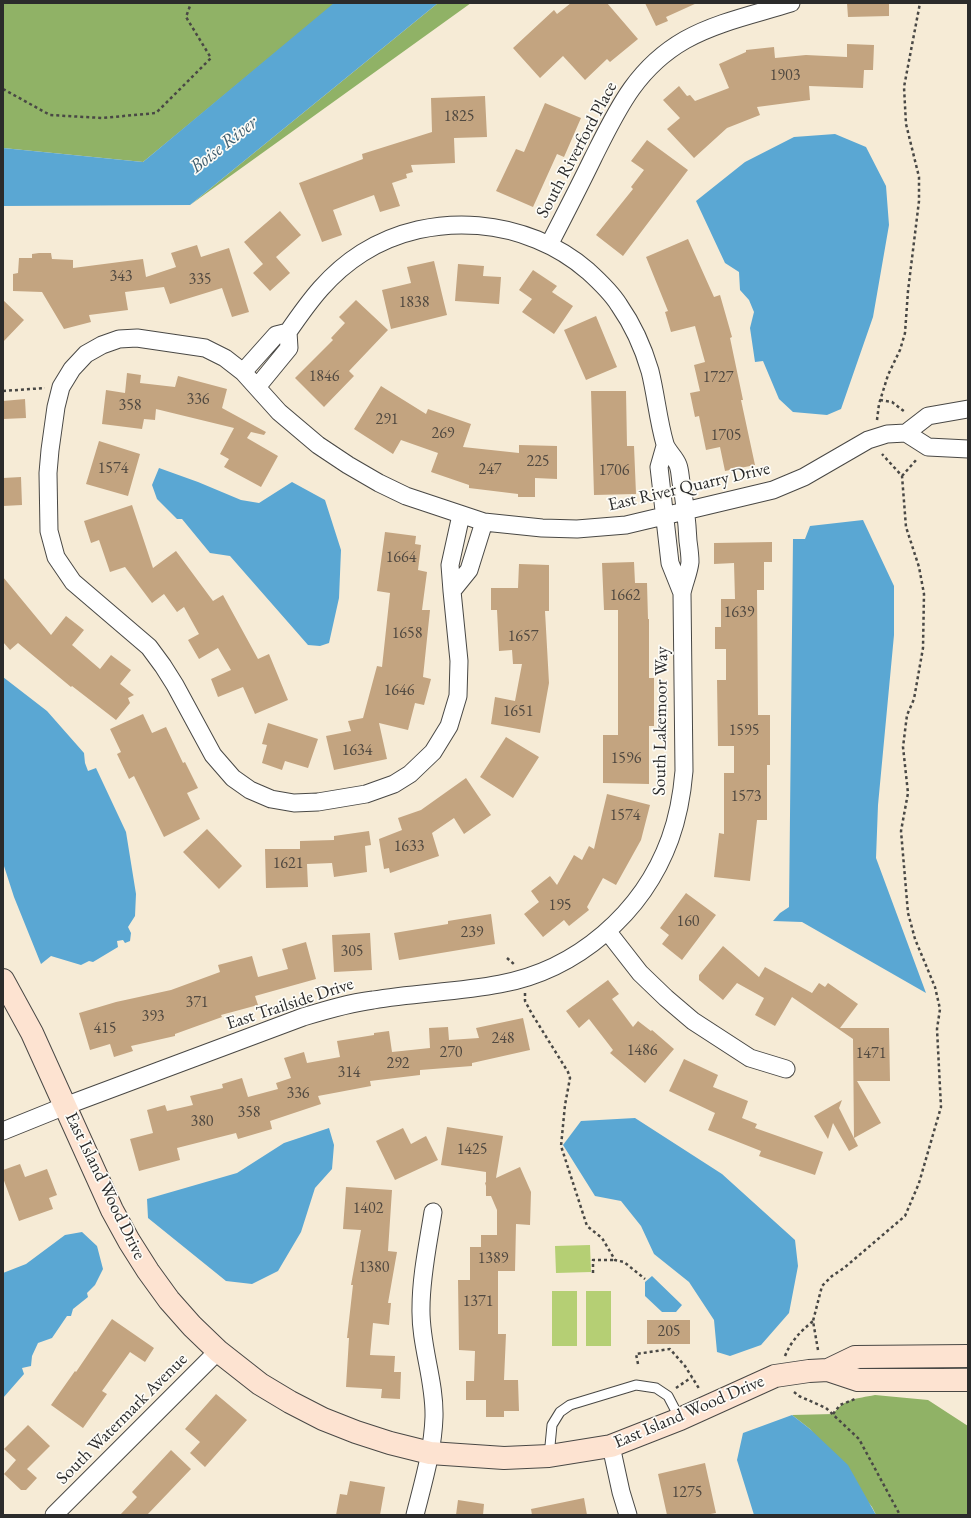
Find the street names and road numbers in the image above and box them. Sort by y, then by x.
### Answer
street label: South Riverford Place [532,78,622,222]
street label: East River Quarry Drive [606,458,772,516]
street label: South Lakemoor Way [649,646,673,796]
street label: East Trailside Drive [224,973,356,1035]
street label: East Island Wood Drive [60,1109,150,1263]
street label: South Watermark Avenue [52,1349,192,1489]
street label: East Island Wood Drive [611,1371,767,1453]

